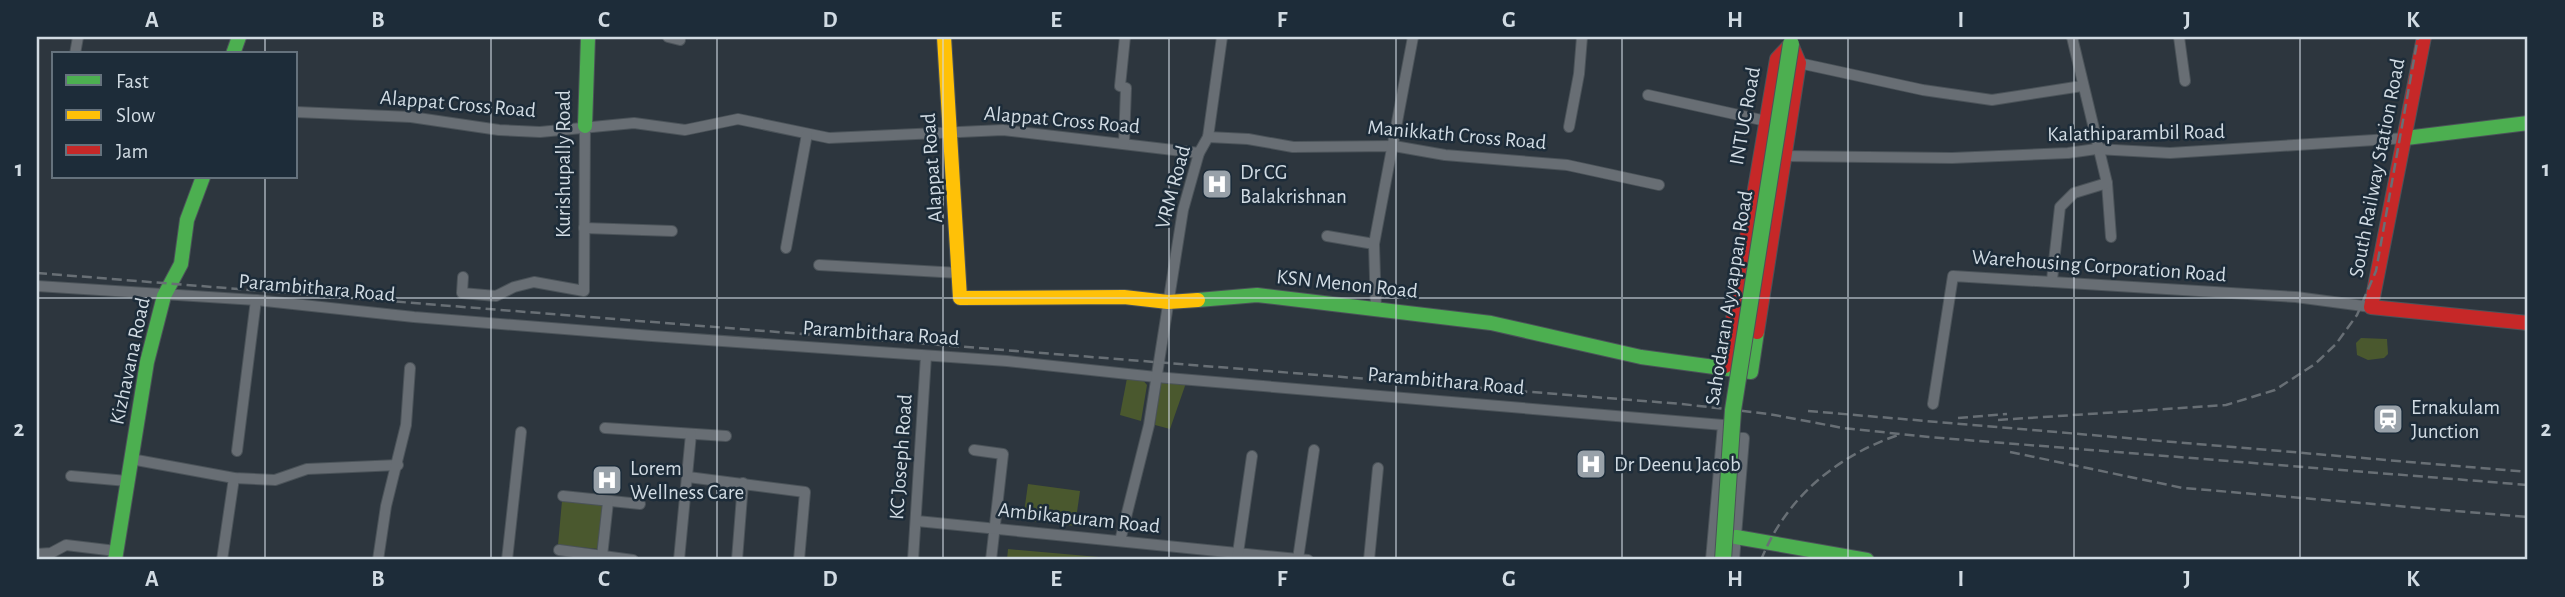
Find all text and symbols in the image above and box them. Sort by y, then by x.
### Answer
text: A [145,9,159,32]
text: B [371,9,385,32]
text: C [598,9,610,32]
text: D [822,9,838,32]
text: E [1050,9,1062,32]
text: F [1277,9,1288,32]
text: G [1502,9,1516,32]
text: H [1727,9,1743,32]
text: I [1958,9,1964,32]
text: J [2183,9,2191,32]
text: K [2406,9,2420,32]
legend [52,52,298,178]
street label: South Railway Station Road [2345,57,2409,279]
street label: INTUC Road [1726,65,1764,167]
text: Fast [116,71,149,92]
street label: Alappat Cross Road [379,87,537,121]
street label: Kurishupally Road [553,90,574,238]
street label: Alappat Cross Road [983,103,1141,137]
text: Slow [116,105,155,126]
street label: Alappat Road [918,112,946,224]
street label: Manikkath Cross Road [1367,117,1548,153]
street label: Kalathiparambil Road [2047,121,2225,145]
text: Jam [116,141,148,162]
street label: VRM Road [1152,143,1194,231]
text: 1 [15,158,23,181]
text: 1 [2542,158,2550,181]
place label: Dr CG Balakrishnan [1240,162,1347,207]
hospital icon: Dr CG Balakrishnan [1200,167,1234,201]
street label: Sahodaran Ayyappan Road [1702,189,1756,407]
street label: Warehousing Corporation Road [1971,247,2227,285]
street label: KSN Menon Road [1275,266,1419,302]
street label: Parambithara Road [238,271,396,305]
street label: Kizhavana Road [106,295,154,426]
street label: Parambithara Road [802,317,960,349]
street label: Parambithara Road [1367,364,1525,398]
street label: KC Joseph Road [886,393,916,521]
place label: Ernakulam Junction [2411,397,2500,442]
station icon: Ernakulam Junction [2371,402,2405,436]
text: 2 [14,418,25,441]
text: 2 [2541,418,2552,441]
hospital icon: Dr Deenu Jacob [1574,447,1608,481]
place label: Dr Deenu Jacob [1614,454,1741,475]
place label: Lorem Wellness Care [630,458,744,503]
hospital icon: Lorem Wellness Care [590,463,624,497]
street label: Ambikapuram Road [997,499,1161,537]
text: A [145,568,159,591]
text: B [371,568,385,591]
text: C [598,568,610,591]
text: D [822,568,838,591]
text: E [1050,568,1062,591]
text: F [1277,568,1288,591]
text: G [1502,568,1516,591]
text: H [1727,568,1743,591]
text: I [1958,568,1964,591]
text: J [2183,568,2191,591]
text: K [2406,568,2420,591]

